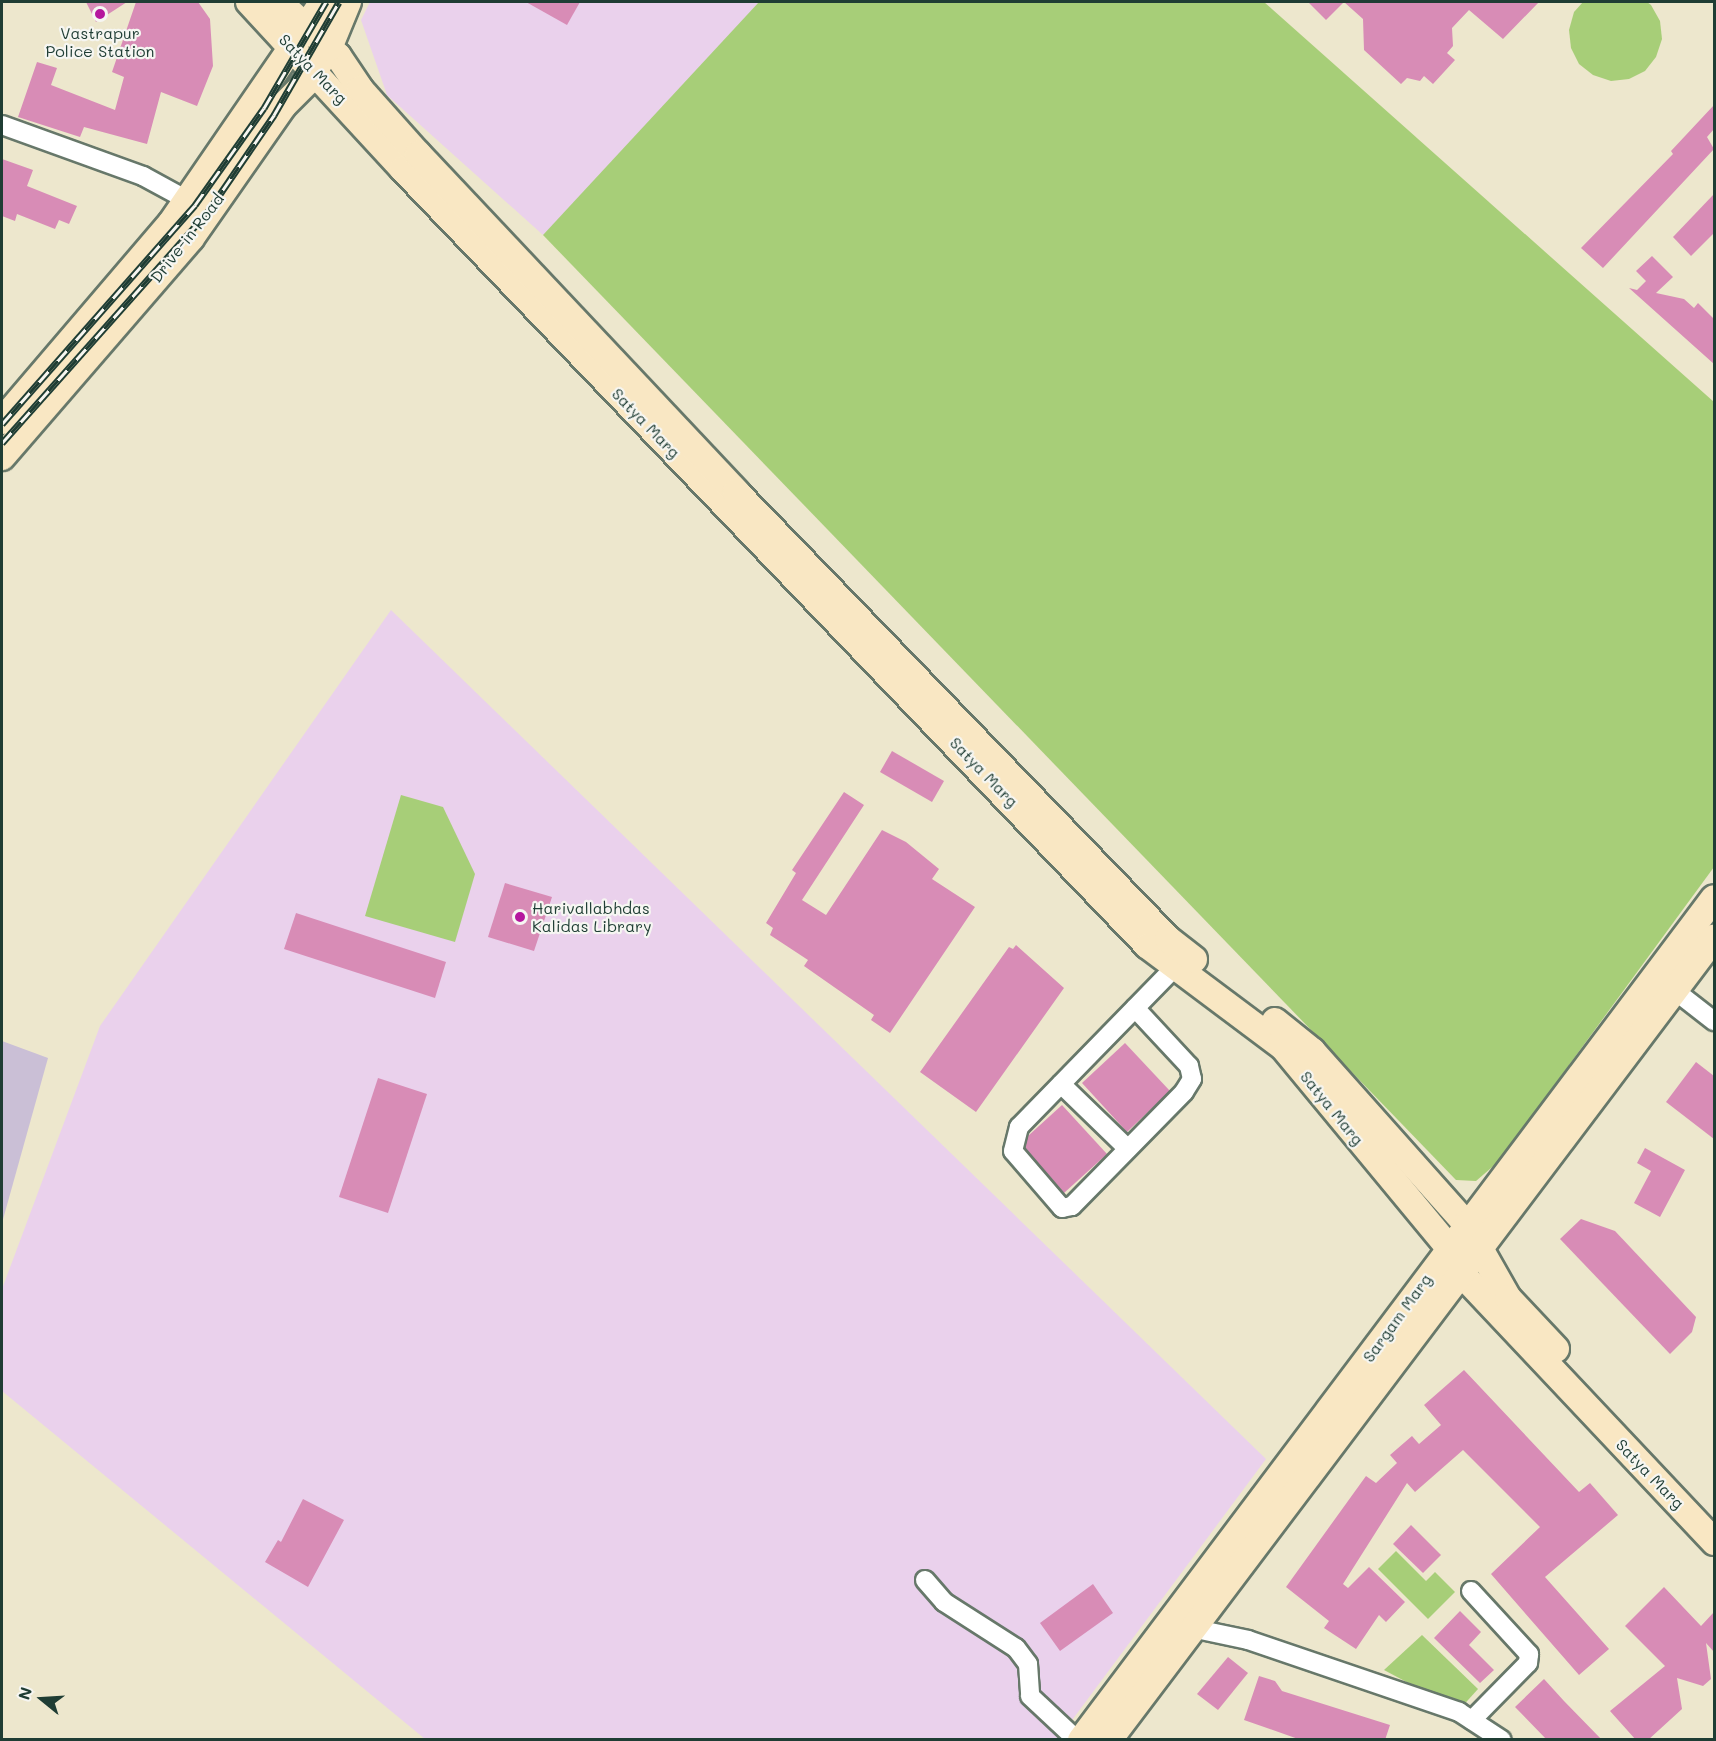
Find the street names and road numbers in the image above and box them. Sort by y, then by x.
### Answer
street label: Satya Marg [275,30,351,108]
street label: Drive-in Road [146,190,228,286]
street label: Satya Marg [608,384,684,462]
street label: Satya Marg [946,733,1022,811]
street label: Satya Marg [1296,1067,1368,1149]
street label: Sargam Marg [1359,1270,1435,1366]
street label: Satya Marg [1612,1435,1688,1513]

